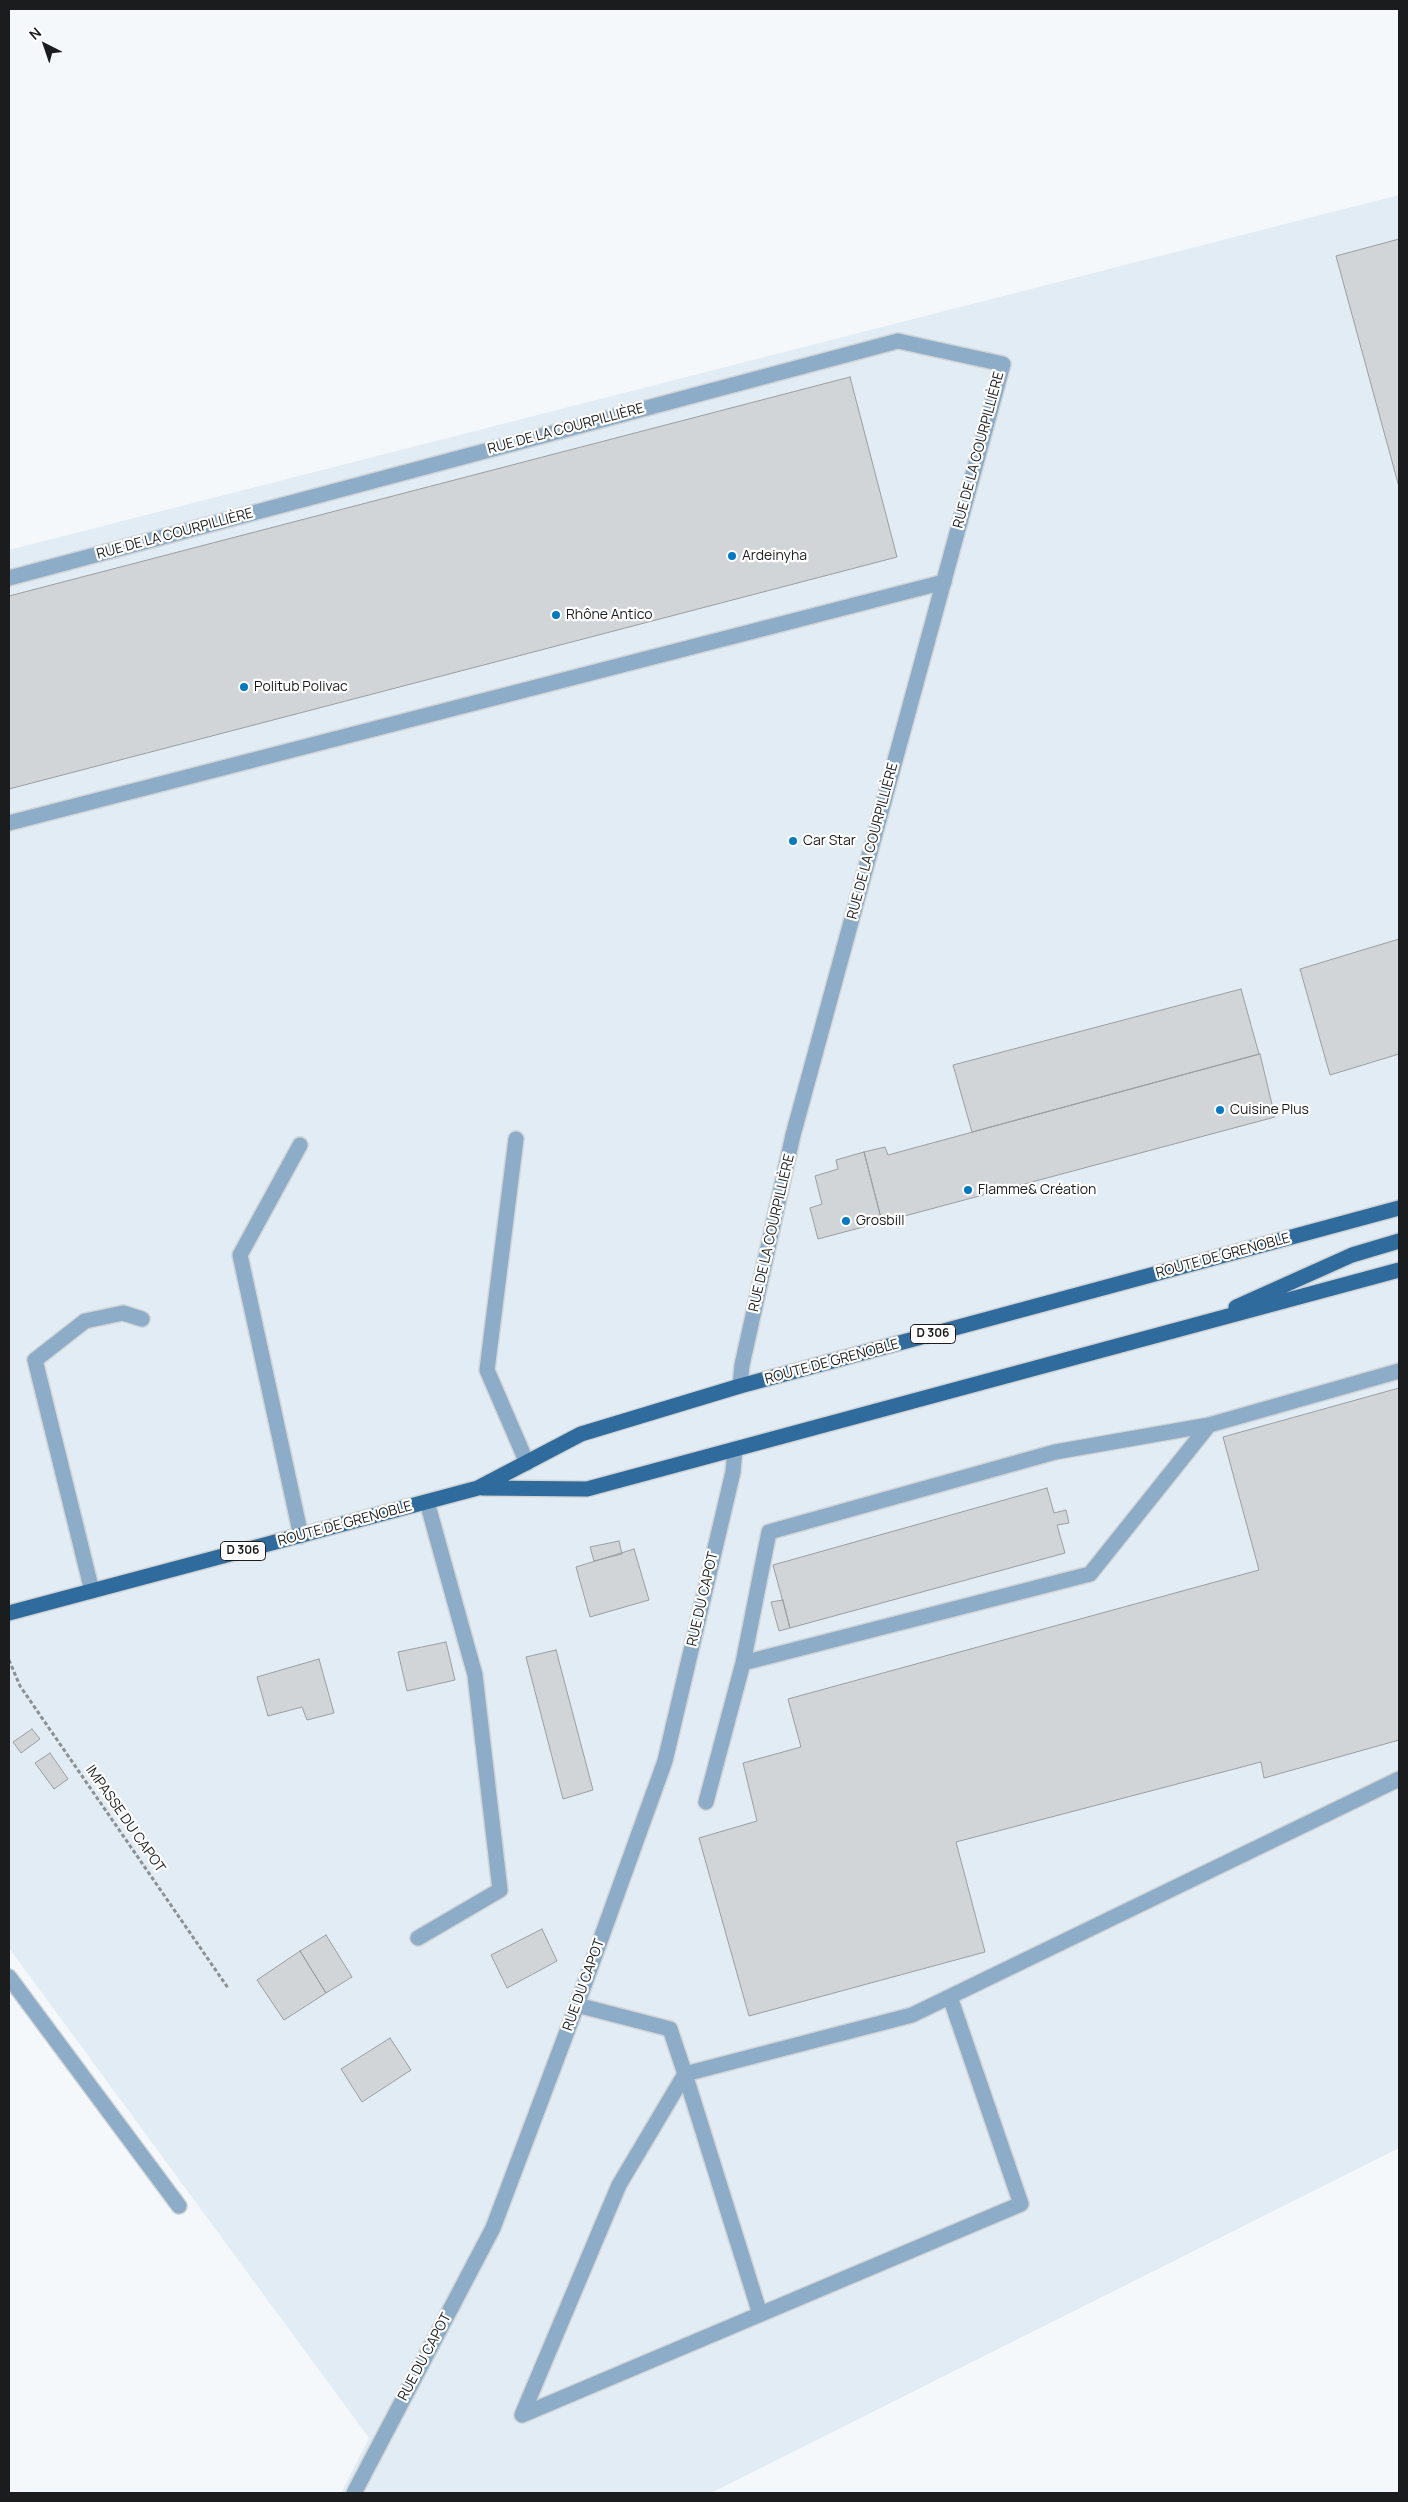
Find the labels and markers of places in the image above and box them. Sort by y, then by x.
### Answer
place label: Ardeinyha [742,548,807,564]
marker: Ardeinyha [726,550,738,562]
place label: Rhône Antico [566,607,653,623]
marker: Rhône Antico [550,609,562,621]
place label: Politub Polivac [254,679,348,695]
marker: Politub Polivac [238,681,250,693]
place label: Car Star [803,833,856,849]
marker: Car Star [787,835,799,847]
place label: Cuisine Plus [1230,1102,1309,1118]
marker: Cuisine Plus [1214,1104,1226,1116]
place label: Flamme& Création [978,1182,1096,1198]
marker: Flamme& Création [962,1184,974,1196]
place label: Grosbill [856,1213,904,1229]
marker: Grosbill [840,1215,852,1227]

